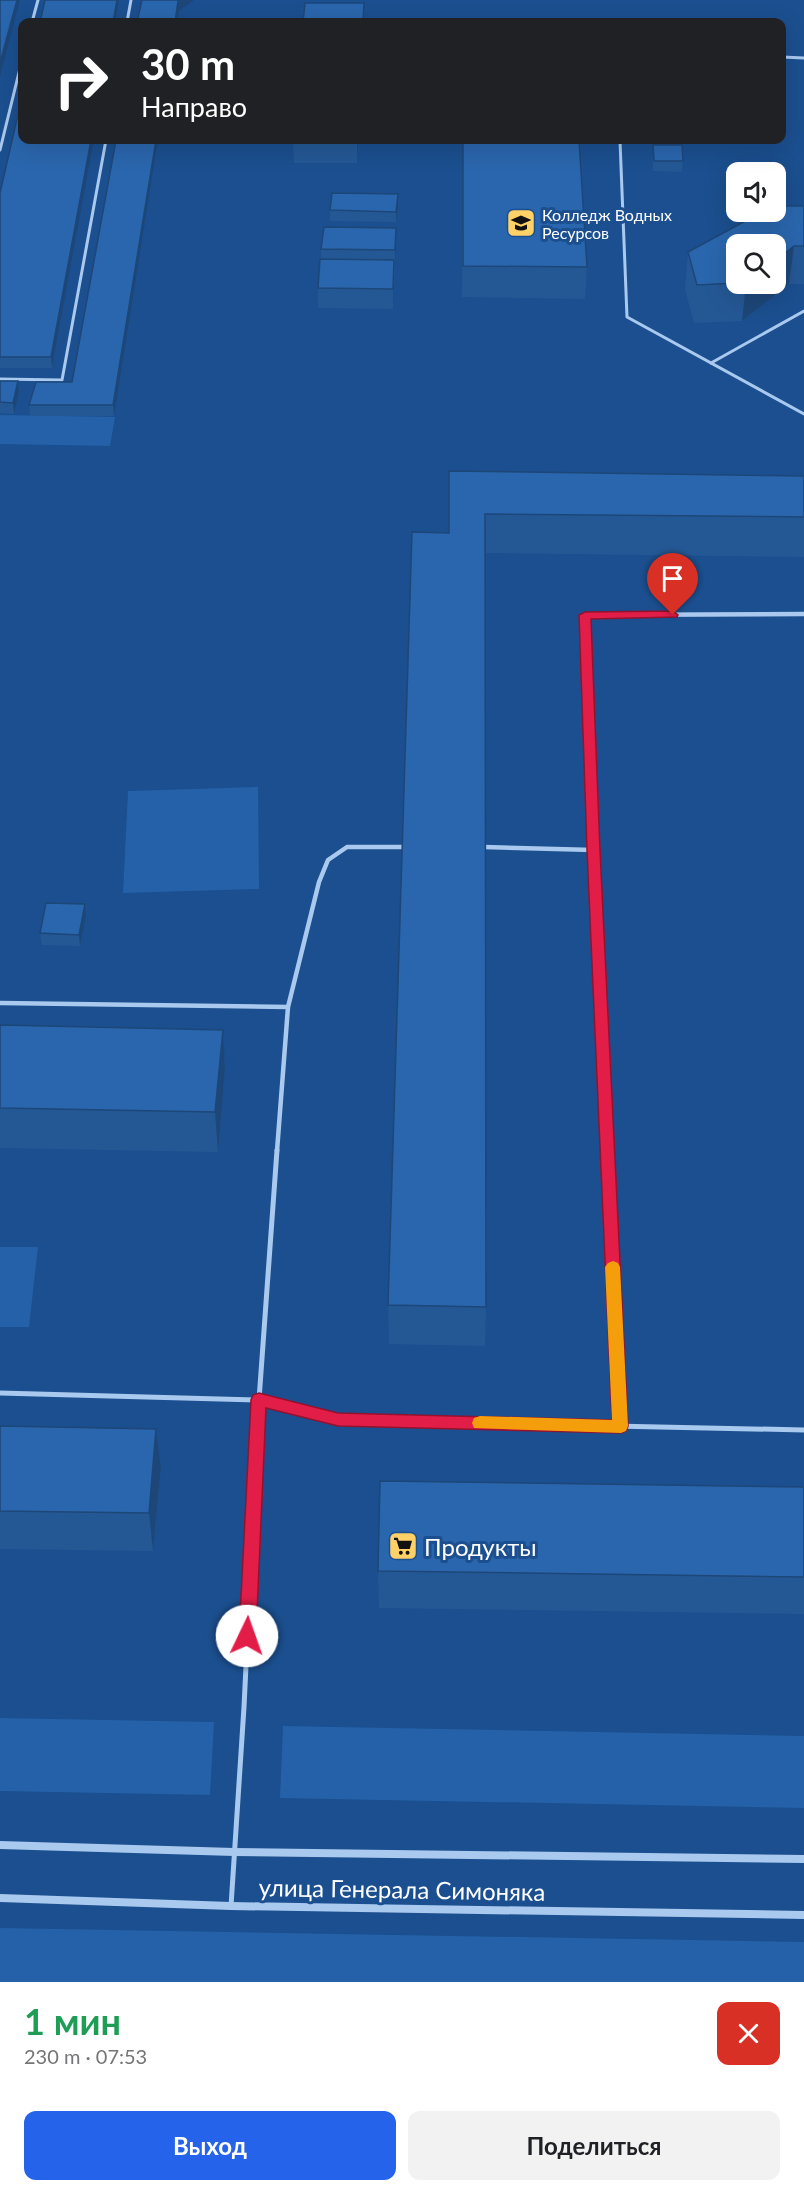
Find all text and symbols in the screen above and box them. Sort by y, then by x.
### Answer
text: 30 m [141,39,235,89]
icon: right [42,42,120,120]
text: Направо [141,90,247,123]
map controls [726,162,786,294]
button: sound [726,162,786,222]
place label: Колледж Водных Ресурсов [542,205,672,242]
school or university icon: Колледж Водных Ресурсов [505,207,537,239]
button: search [726,234,786,294]
pin [647,553,698,615]
icon: arrive [656,562,689,595]
supermarket icon: Продукты [387,1530,419,1562]
place label: Продукты [424,1532,537,1561]
position arrow [215,1604,279,1668]
street label: улица Генерала Симоняка [258,1872,546,1906]
text: 1 мин [24,1999,121,2043]
button: close [717,2002,780,2065]
text: 230 m · 07:53 [24,2044,147,2068]
button: Выход [24,2111,396,2180]
button: Поделиться [408,2111,780,2180]

